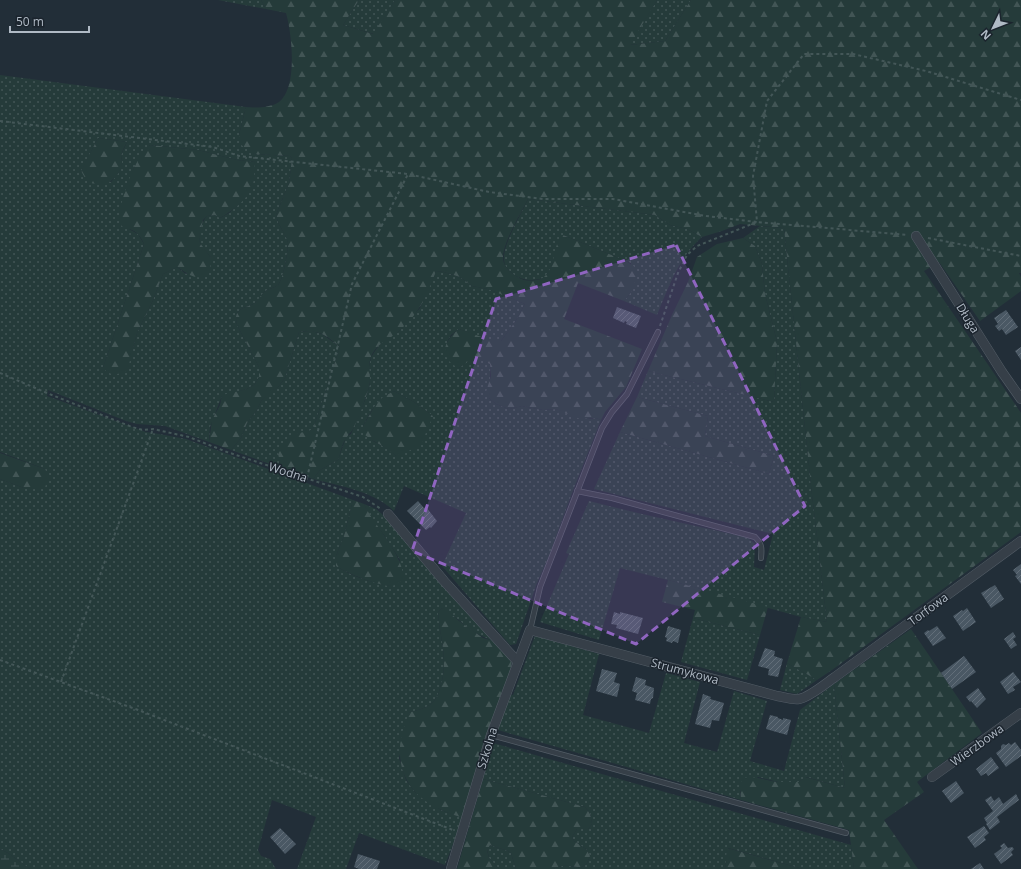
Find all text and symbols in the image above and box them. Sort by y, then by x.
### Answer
scale bar [10,8,89,34]
north arrow [973,8,1013,48]
text: 50 m [16,13,44,30]
text: N [977,27,994,44]
street label: Długa [952,300,984,336]
street label: Wodna [267,458,309,486]
street label: Torfowa [904,589,952,629]
street label: Strumykowa [649,654,721,688]
street label: Wierzbowa [947,720,1007,770]
street label: Szkolna [473,725,501,771]

